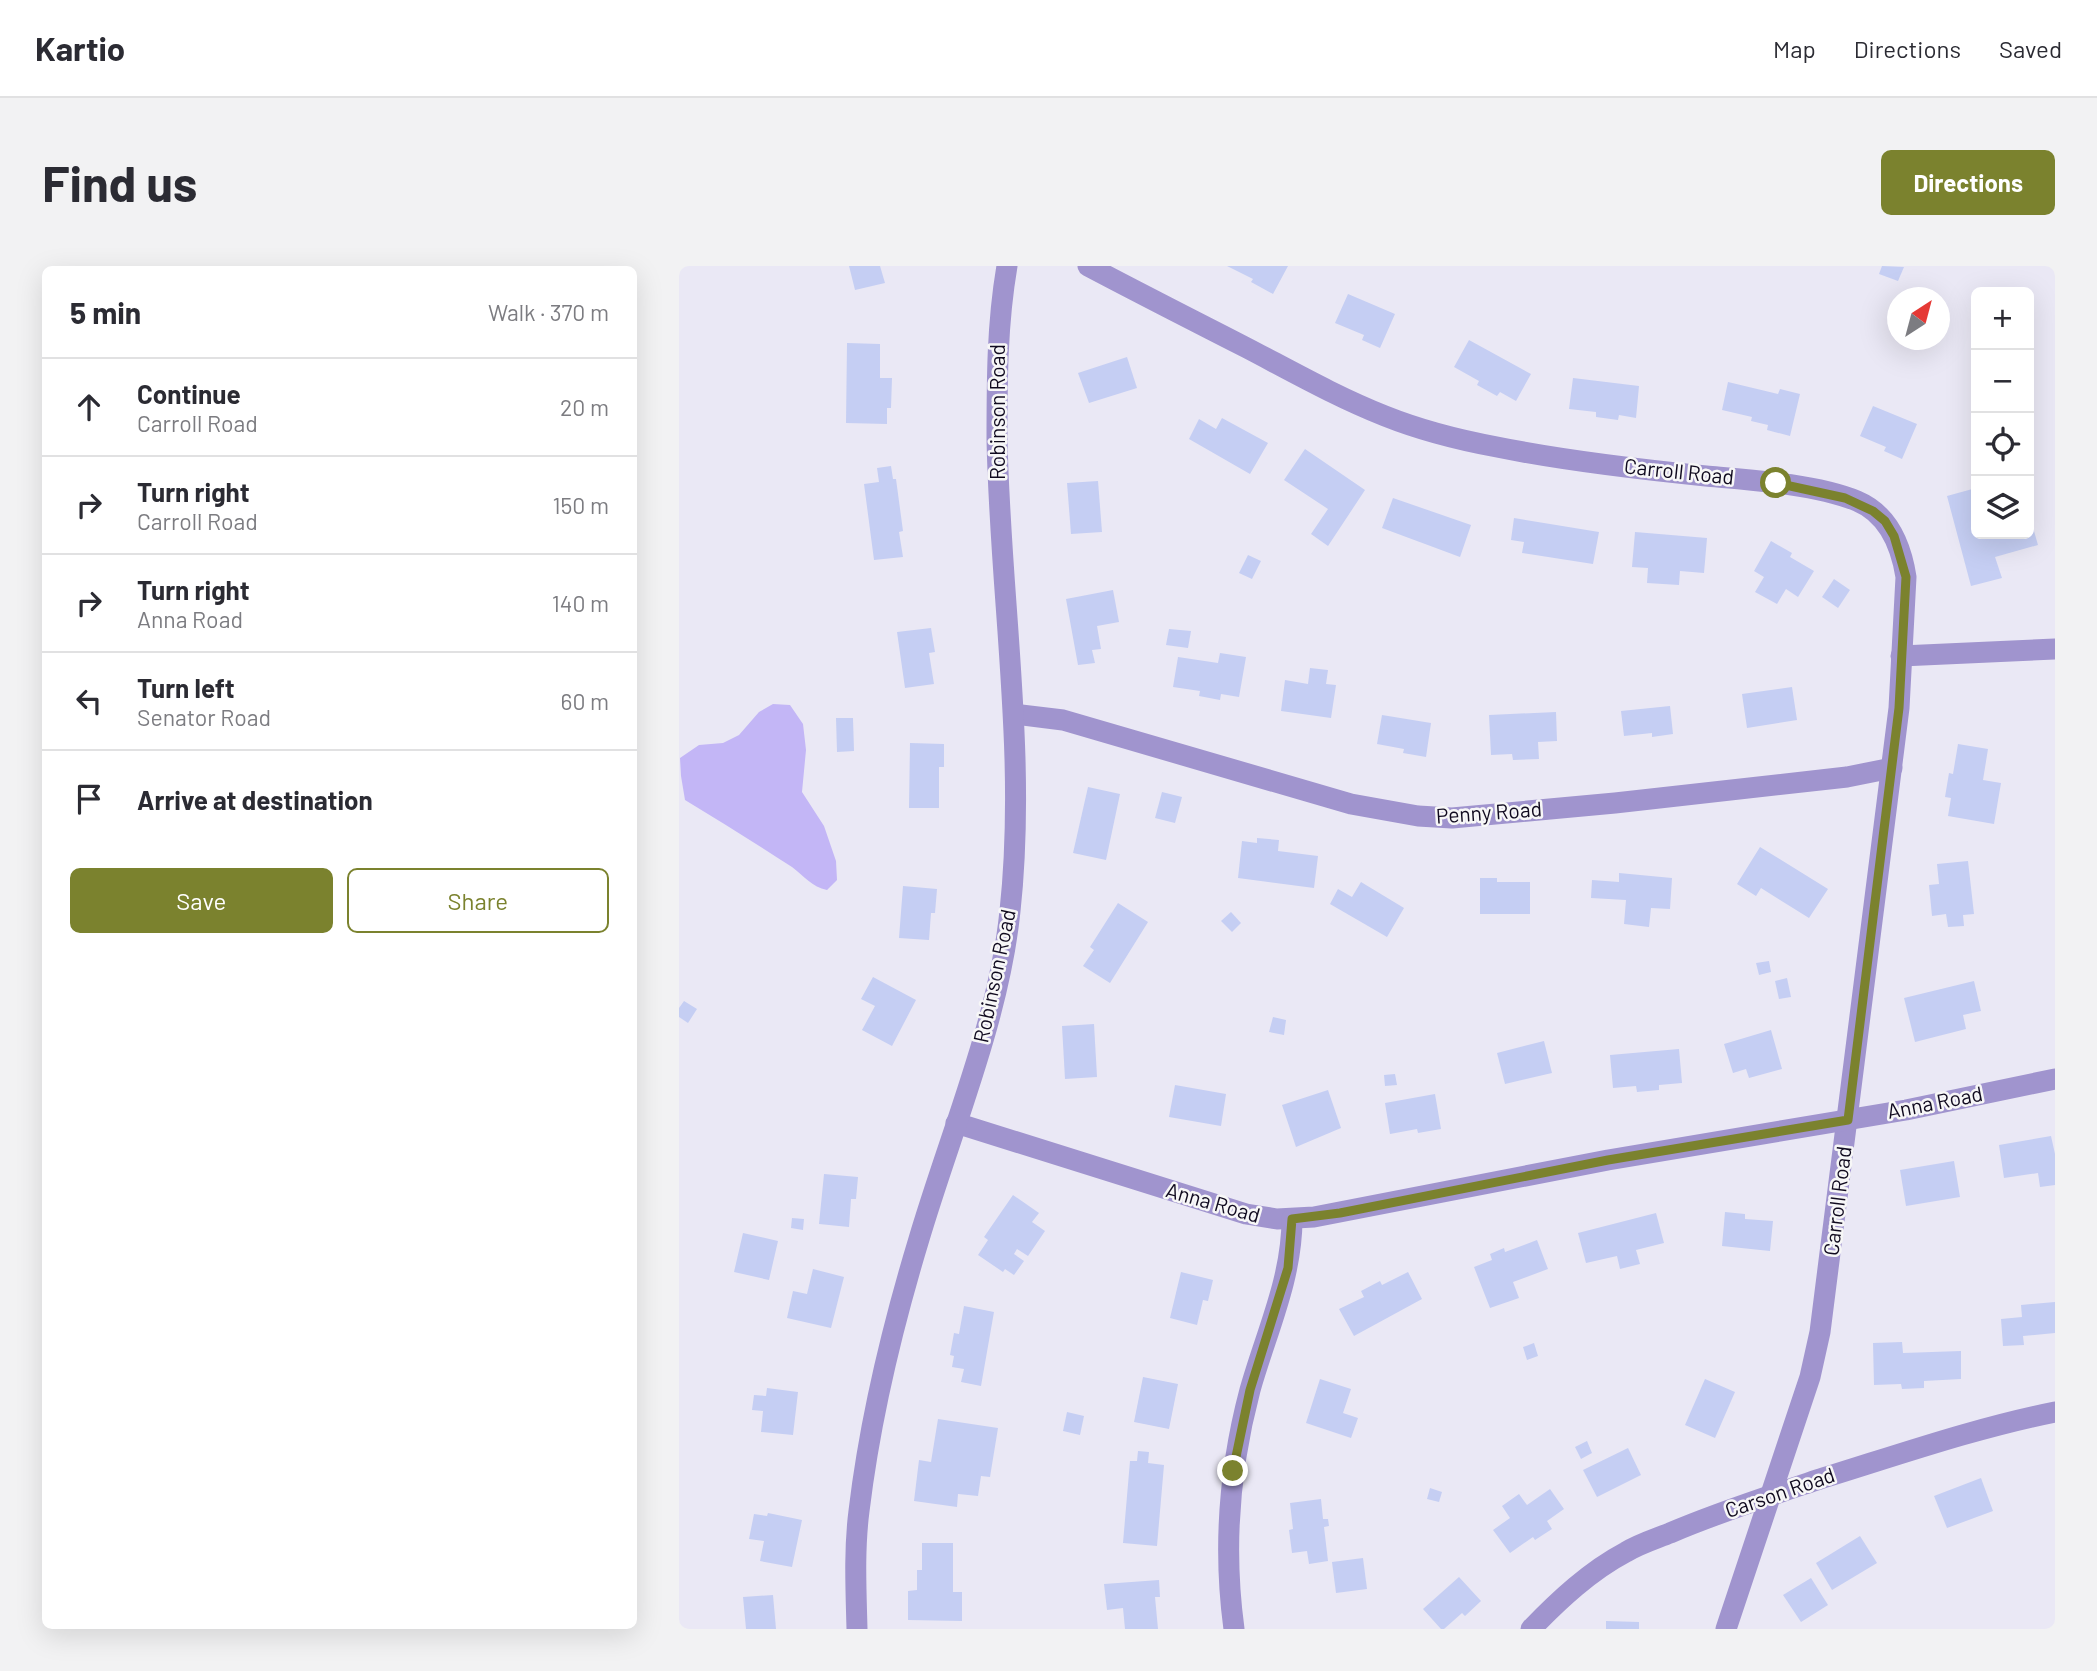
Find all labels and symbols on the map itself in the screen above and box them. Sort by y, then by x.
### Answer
north arrow [1887,287,1950,350]
street label: Robinson Road [984,344,1009,480]
street label: Carroll Road [1623,452,1735,489]
route start [1760,467,1791,498]
street label: Penny Road [1435,795,1543,828]
street label: Robinson Road [967,907,1020,1045]
street label: Anna Road [1885,1080,1985,1123]
street label: Carroll Road [1817,1145,1856,1257]
street label: Anna Road [1163,1176,1263,1227]
route end [1217,1455,1248,1486]
street label: Carson Road [1721,1461,1838,1522]

